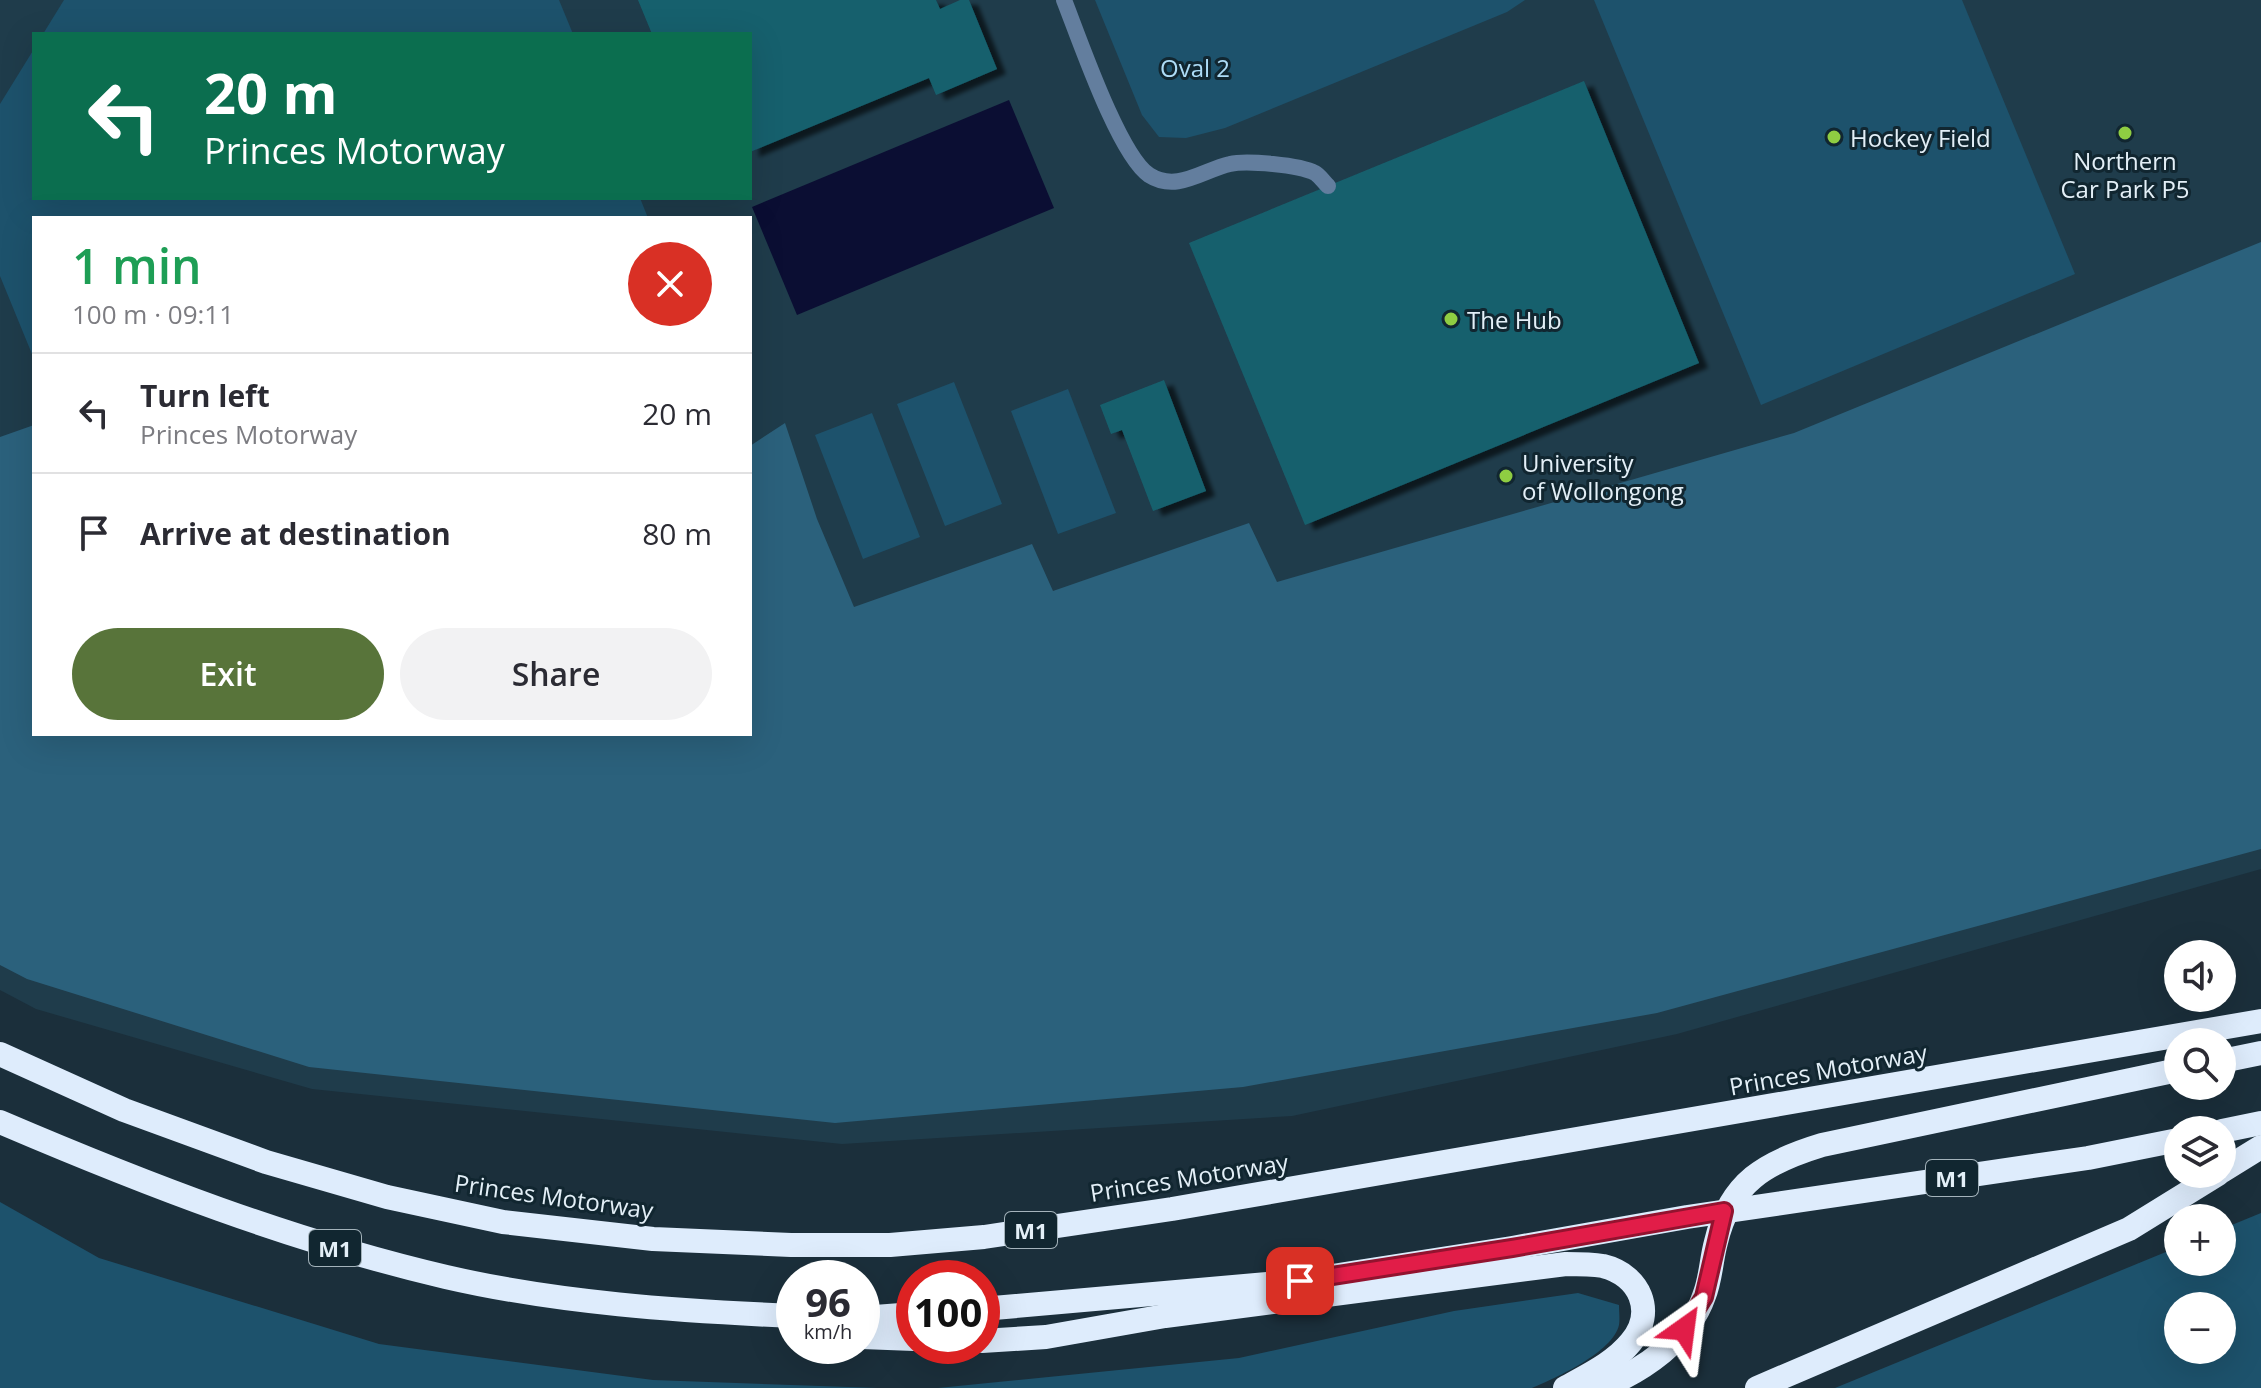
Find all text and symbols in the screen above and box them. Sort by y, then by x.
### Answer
park label: Oval 2 [1160,51,1230,84]
text: 20 m [204,54,338,130]
icon: left [72,64,176,168]
place label: Hockey Field [1850,121,1991,154]
marker: Northern Car Park P5 [2116,124,2134,142]
text: Princes Motorway [204,126,505,175]
marker: Hockey Field [1825,128,1843,146]
place label: Northern Car Park P5 [2060,144,2190,205]
text: 1 min [72,233,202,298]
button: close [628,242,712,326]
text: 100 m · 09:11 [72,296,234,332]
place label: The Hub [1467,303,1562,336]
marker: The Hub [1442,310,1460,328]
text: Turn left [140,375,270,416]
icon: left [72,391,116,435]
text: 20 m [642,393,712,434]
text: Princes Motorway [140,416,357,452]
place label: University of Wollongong [1522,446,1684,507]
marker: University of Wollongong [1497,467,1515,485]
icon: arrive [72,511,116,555]
text: Arrive at destination [140,513,451,554]
text: 80 m [642,513,712,554]
button: Exit [72,628,384,720]
button: Share [400,628,712,720]
map controls [2164,940,2236,1364]
button: sound [2164,940,2236,1012]
button: search [2164,1028,2236,1100]
street label: Princes Motorway [1726,1035,1931,1103]
button: layers [2164,1116,2236,1188]
street label: Princes Motorway [1087,1145,1292,1209]
road number: M1 [1926,1160,1978,1196]
street label: Princes Motorway [452,1166,657,1226]
button: + [2164,1204,2236,1276]
road number: M1 [1005,1212,1057,1248]
road number: M1 [309,1230,361,1266]
pin [1266,1247,1334,1315]
icon: arrive [1278,1259,1322,1303]
speed limit sign: 100 [896,1260,1000,1364]
text: 96 [805,1274,851,1329]
position arrow [1642,1287,1726,1371]
button: − [2164,1292,2236,1364]
text: km/h [804,1318,852,1345]

